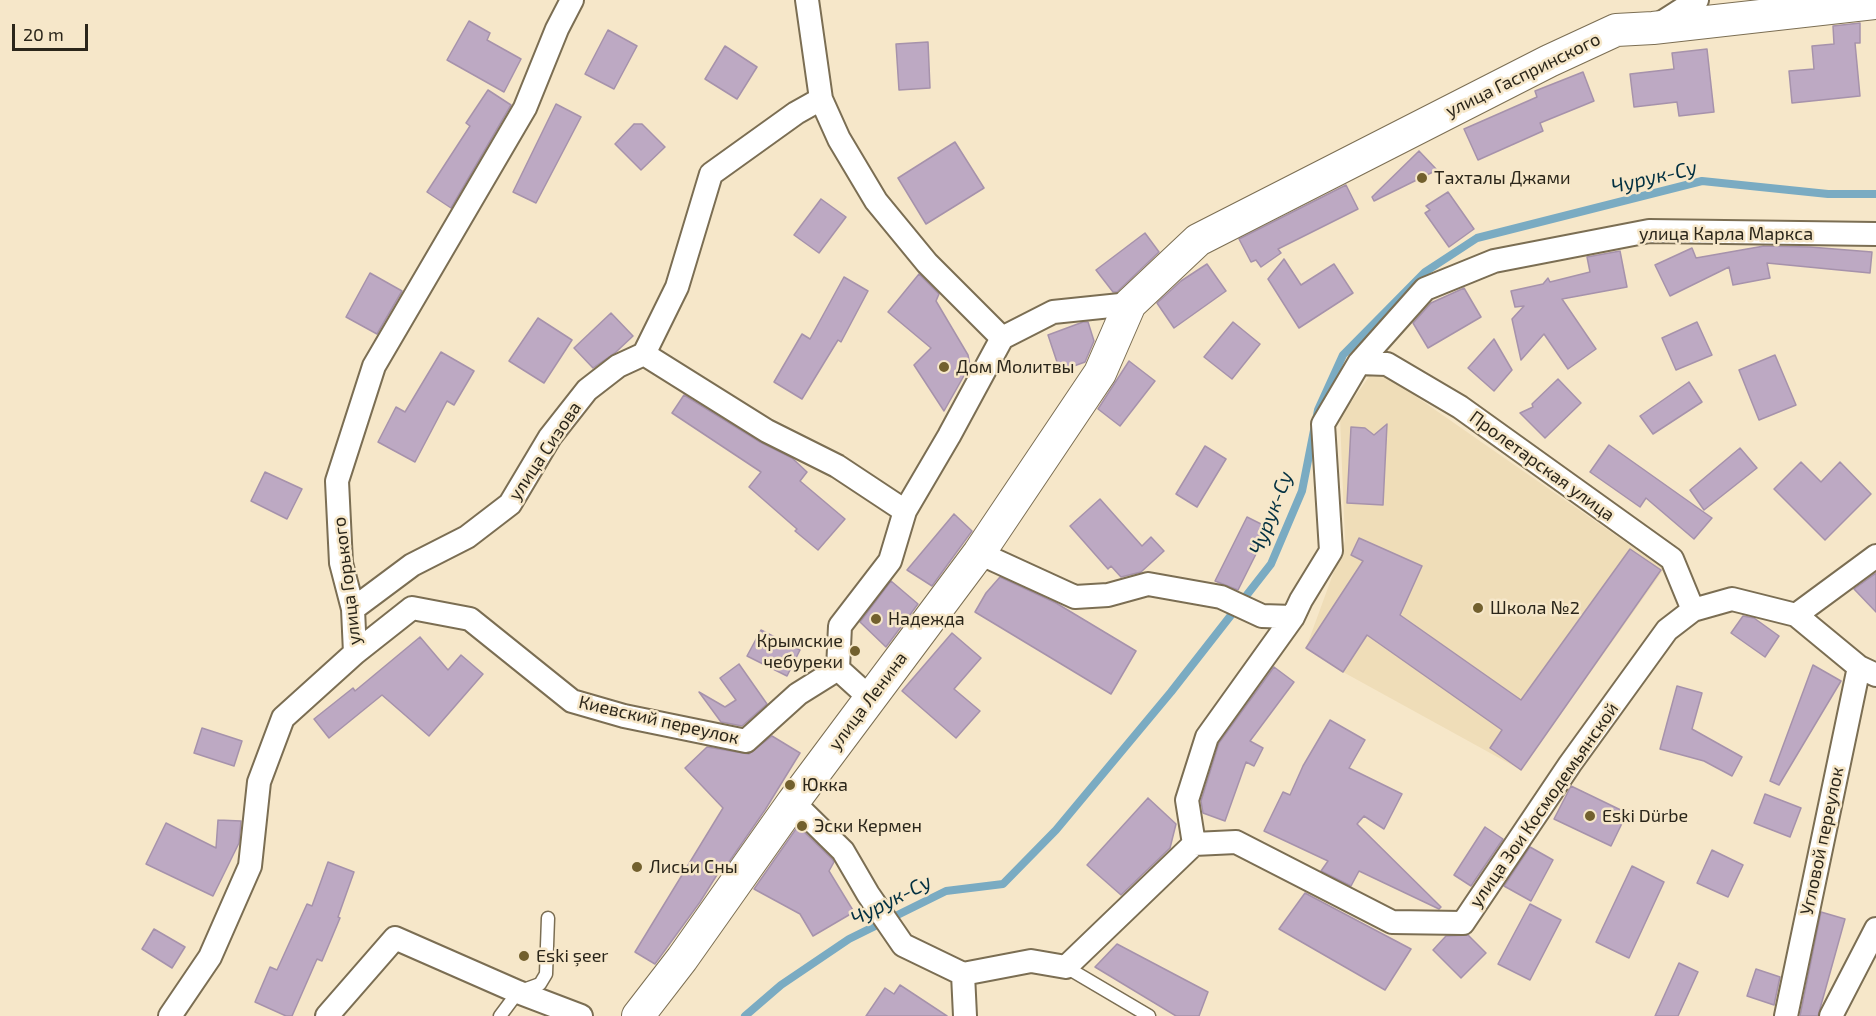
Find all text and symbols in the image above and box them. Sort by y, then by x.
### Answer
scale bar [15,12,92,50]
text: 20 m [23,23,64,45]
street label: улица Гаспринского [1442,28,1604,122]
water label: Чурук-Су [1609,155,1699,199]
place label: Тахталы Джами [1434,167,1570,189]
marker: Тахталы Джами [1415,171,1429,185]
street label: улица Карла Маркса [1639,223,1813,245]
place label: Дом Молитвы [956,356,1075,378]
marker: Дом Молитвы [937,360,951,374]
street label: улица Сизова [504,398,586,504]
street label: Пролетарская улица [1465,406,1619,526]
water label: Чурук-Су [1244,468,1298,558]
street label: улица Горького [328,516,366,646]
place label: Школа №2 [1490,597,1580,619]
marker: Школа №2 [1471,601,1485,615]
place label: Надежда [888,608,965,630]
marker: Надежда [869,612,883,626]
place label: Крымские чебуреки [757,630,843,672]
marker: Крымские чебуреки [848,644,862,658]
street label: улица Ленина [824,648,912,754]
street label: Киевский переулок [577,691,741,749]
street label: улица Зои Космодемьянской [1465,699,1623,911]
street label: Угловой переулок [1796,765,1848,917]
place label: Юкка [802,774,848,796]
marker: Юкка [783,778,797,792]
place label: Eski Dürbe [1602,805,1688,827]
marker: Eski Dürbe [1583,809,1597,823]
place label: Эски Кермен [814,815,922,837]
marker: Эски Кермен [795,819,809,833]
place label: Лисьи Сны [649,856,738,878]
marker: Лисьи Сны [630,860,644,874]
water label: Чурук-Су [847,870,935,930]
place label: Eski şeer [536,945,609,967]
marker: Eski şeer [517,949,531,963]

